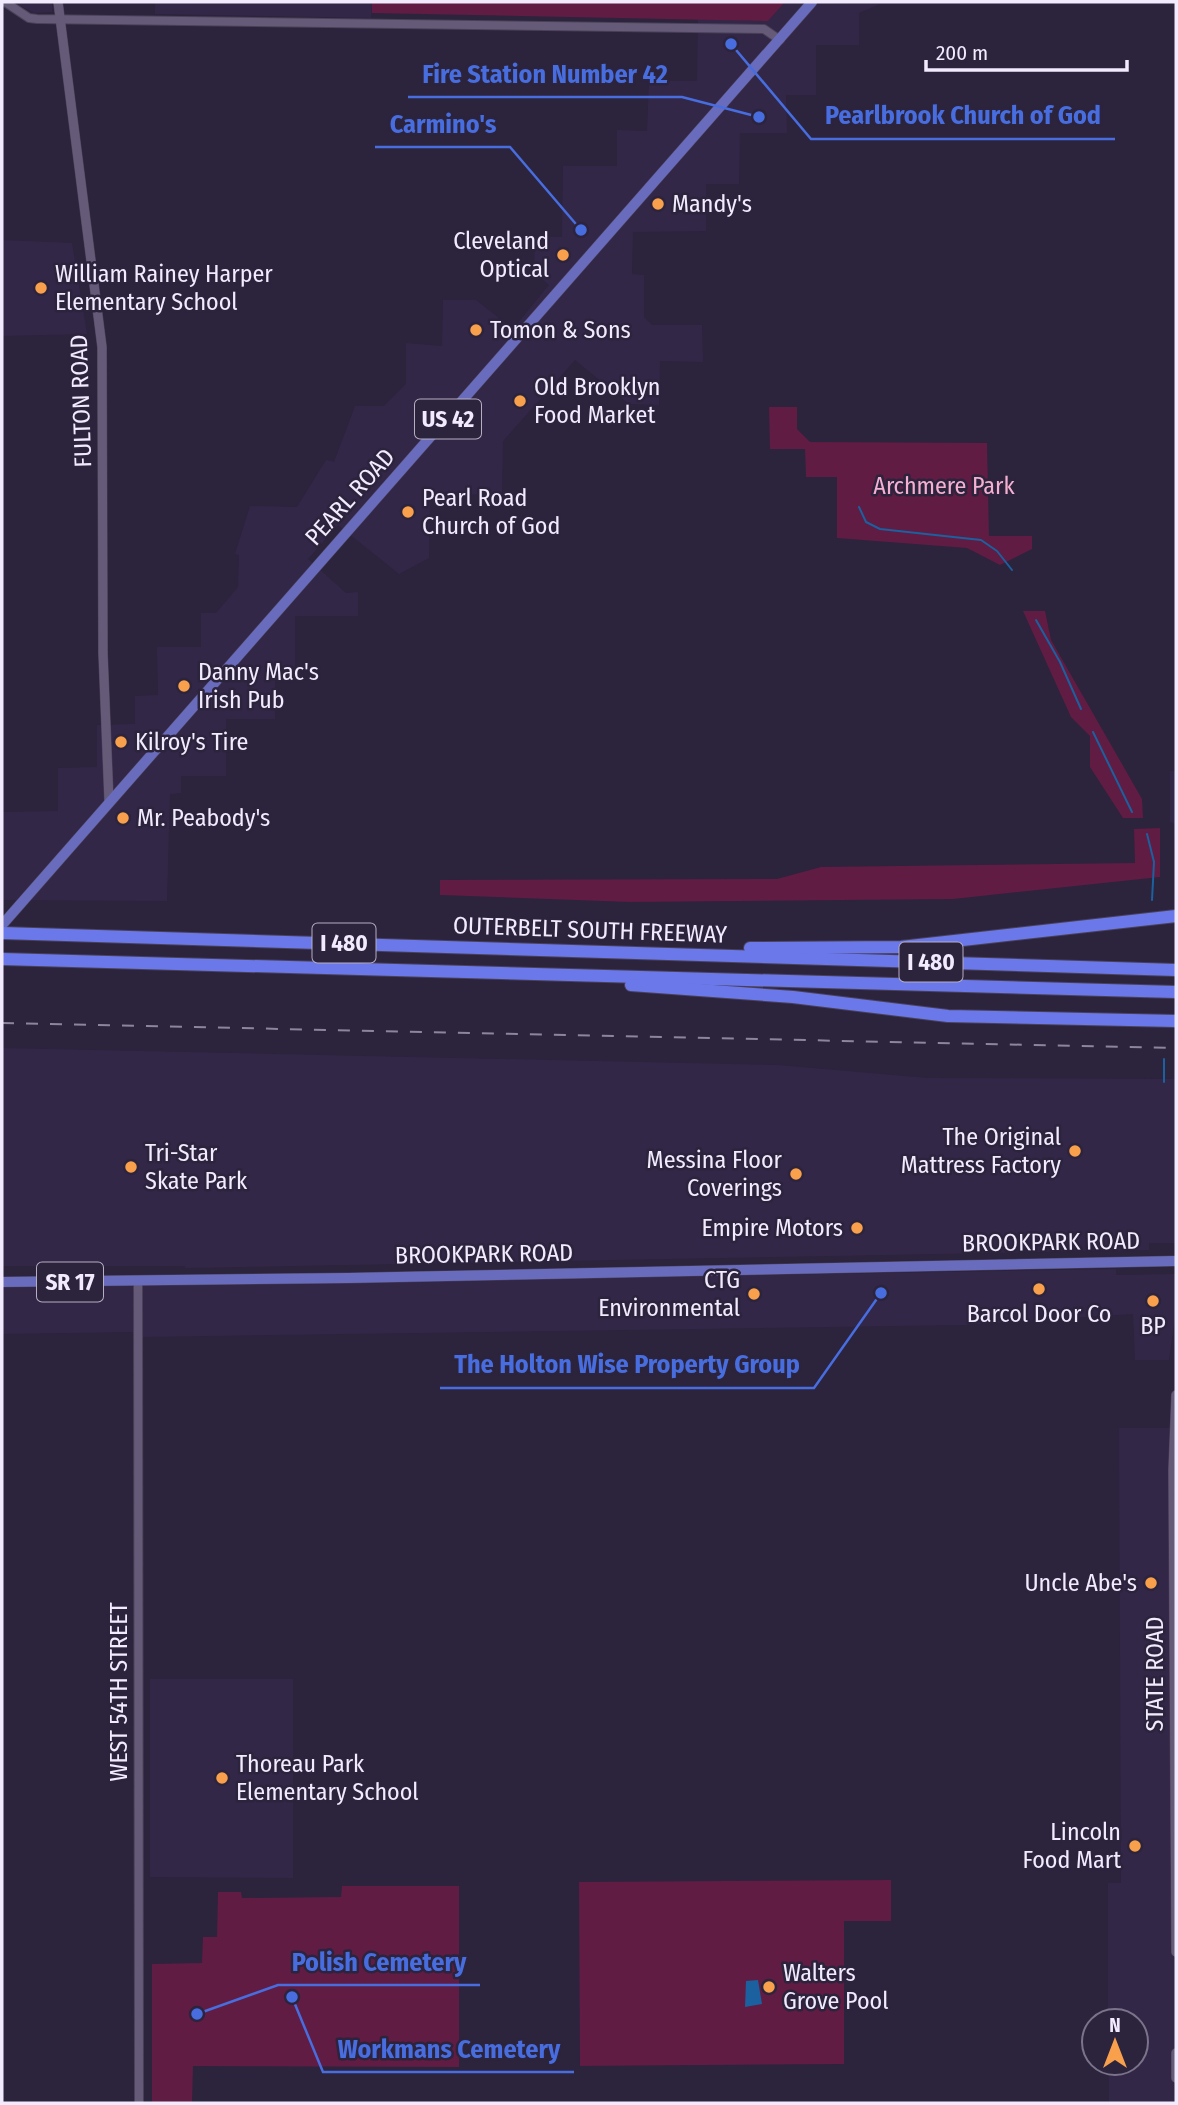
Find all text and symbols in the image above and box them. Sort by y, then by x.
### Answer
scale bar [926,28,1127,72]
text: 200 m [936,40,988,66]
callout: Fire Station Number 42 [408,50,682,97]
text: Fire Station Number 42 [422,59,668,90]
callout: Pearlbrook Church of God [811,92,1115,139]
callout: Carmino's [375,100,510,147]
text: Pearlbrook Church of God [825,100,1101,131]
text: Carmino's [390,109,496,140]
place label: Mandy's [672,190,752,218]
marker: Mandy's [650,196,666,212]
place label: Cleveland Optical [453,227,549,283]
marker: Cleveland Optical [555,247,571,263]
place label: William Rainey Harper Elementary School [55,260,273,316]
marker: William Rainey Harper Elementary School [33,280,49,296]
place label: Tomon & Sons [490,316,631,344]
marker: Tomon & Sons [468,322,484,338]
street label: FULTON ROAD [65,334,97,468]
place label: Old Brooklyn Food Market [534,373,661,429]
marker: Old Brooklyn Food Market [512,393,528,409]
road number: US 42 [415,400,481,438]
street label: PEARL ROAD [299,443,401,551]
park label: Archmere Park [873,472,1016,500]
place label: Pearl Road Church of God [422,484,560,540]
marker: Pearl Road Church of God [400,504,416,520]
place label: Danny Mac's Irish Pub [198,658,319,714]
marker: Danny Mac's Irish Pub [176,678,192,694]
place label: Kilroy's Tire [135,728,248,756]
marker: Kilroy's Tire [113,734,129,750]
place label: Mr. Peabody's [137,804,270,832]
marker: Mr. Peabody's [115,810,131,826]
street label: OUTERBELT SOUTH FREEWAY [452,911,728,949]
road number: I 480 [312,924,376,962]
road number: I 480 [900,942,962,981]
place label: The Original Mattress Factory [901,1123,1061,1179]
place label: Tri-Star Skate Park [145,1139,248,1195]
marker: The Original Mattress Factory [1067,1143,1083,1159]
place label: Messina Floor Coverings [647,1146,783,1202]
marker: Tri-Star Skate Park [123,1159,139,1175]
marker: Messina Floor Coverings [788,1166,804,1182]
place label: Empire Motors [701,1214,843,1242]
marker: Empire Motors [849,1220,865,1236]
street label: BROOKPARK ROAD [962,1226,1140,1258]
street label: BROOKPARK ROAD [395,1238,573,1270]
road number: SR 17 [37,1262,103,1302]
place label: CTG Environmental [598,1266,740,1322]
marker: Barcol Door Co [1031,1281,1047,1297]
marker: CTG Environmental [746,1286,762,1302]
marker: BP [1145,1293,1161,1309]
place label: Barcol Door Co [967,1300,1111,1328]
place label: BP [1140,1312,1166,1340]
callout: The Holton Wise Property Group [440,1341,814,1388]
text: The Holton Wise Property Group [454,1349,800,1380]
place label: Uncle Abe's [1024,1569,1137,1597]
marker: Uncle Abe's [1143,1575,1159,1591]
street label: WEST 54TH STREET [105,1602,133,1782]
street label: STATE ROAD [1141,1617,1169,1731]
place label: Thoreau Park Elementary School [236,1750,419,1806]
marker: Thoreau Park Elementary School [214,1770,230,1786]
place label: Lincoln Food Mart [1023,1818,1121,1874]
marker: Lincoln Food Mart [1127,1838,1143,1854]
callout: Polish Cemetery [278,1938,480,1985]
text: Polish Cemetery [292,1947,467,1978]
place label: Walters Grove Pool [783,1959,888,2015]
marker: Walters Grove Pool [761,1979,777,1995]
north arrow [1080,2007,1150,2077]
text: N [1109,2014,1121,2037]
callout: Workmans Cemetery [323,2025,574,2072]
text: Workmans Cemetery [338,2034,561,2065]

